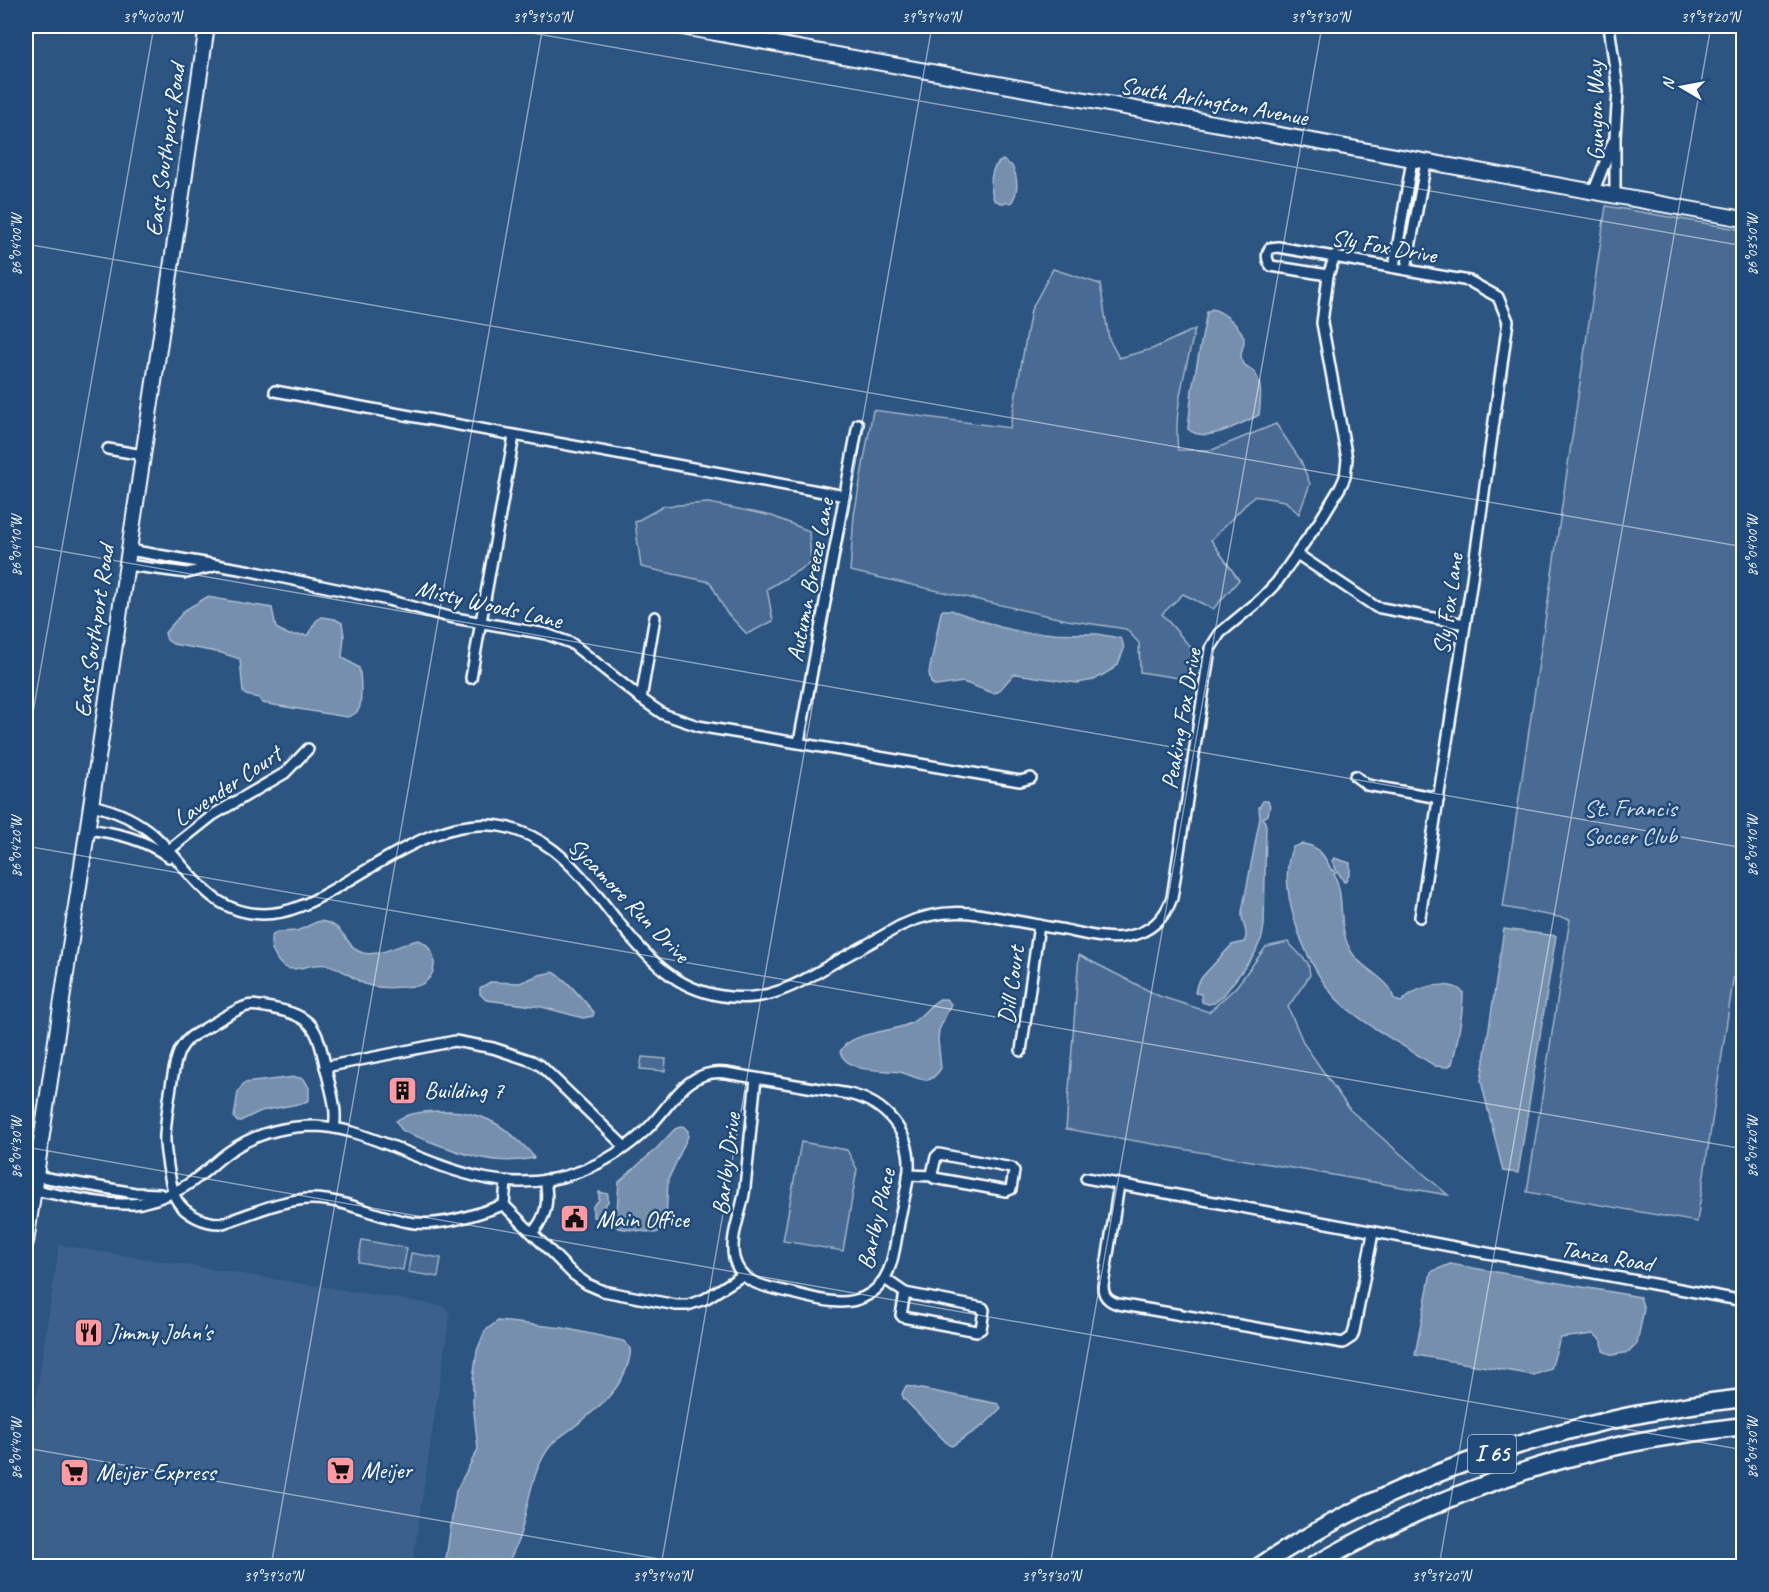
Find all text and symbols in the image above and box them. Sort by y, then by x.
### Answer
text: 39°40'00"N [122,8,185,27]
text: 39°39'50"N [512,8,575,27]
text: 39°39'40"N [901,8,964,27]
text: 39°39'30"N [1290,8,1353,27]
text: 39°39'20"N [1680,8,1743,27]
north arrow [1652,57,1712,117]
street label: East Southport Road [138,58,192,238]
street label: Gunyon Way [1579,59,1611,161]
street label: South Arlington Avenue [1118,70,1312,133]
text: N [1658,75,1679,91]
text: 86°04'00"W [7,211,26,275]
text: 86°03'50"W [1743,211,1762,275]
street label: Sly Fox Drive [1329,222,1441,270]
street label: Autumn Breeze Lane [779,494,841,664]
text: 86°04'10"W [7,512,26,576]
text: 86°04'00"W [1743,512,1762,576]
street label: East Southport Road [67,539,121,719]
street label: Sly Fox Lane [1426,549,1470,657]
street label: Misty Woods Lane [413,573,567,636]
street label: Peaking Fox Drive [1154,644,1208,792]
street label: Lavender Court [167,737,289,833]
park label: St. Francis Soccer Club [1583,793,1679,851]
text: 86°04'10"W [1743,812,1762,876]
text: 86°04'20"W [7,813,26,877]
street label: Sycamore Run Drive [562,831,698,971]
street label: Dill Court [991,942,1032,1026]
building icon: Building 7 [387,1074,419,1106]
place label: Building 7 [424,1075,505,1105]
street label: Barlby Drive [705,1109,747,1217]
text: 86°04'20"W [1743,1113,1762,1177]
text: 86°04'30"W [7,1114,26,1178]
street label: Barlby Place [850,1164,903,1272]
public building icon: Main Office [559,1203,591,1235]
place label: Main Office [596,1204,691,1234]
street label: Tanza Road [1558,1233,1659,1280]
restaurant icon: Jimmy John's [72,1316,104,1348]
place label: Jimmy John's [108,1317,215,1347]
text: 86°04'30"W [1743,1414,1762,1478]
text: 86°04'40"W [7,1415,26,1479]
road number: I 65 [1468,1435,1516,1473]
supermarket icon: Meijer [324,1454,356,1486]
place label: Meijer [361,1455,414,1485]
supermarket icon: Meijer Express [59,1456,91,1488]
place label: Meijer Express [96,1457,218,1487]
text: 39°39'50"N [243,1567,306,1586]
text: 39°39'40"N [632,1567,695,1586]
text: 39°39'30"N [1021,1567,1084,1586]
text: 39°39'20"N [1411,1567,1474,1586]

